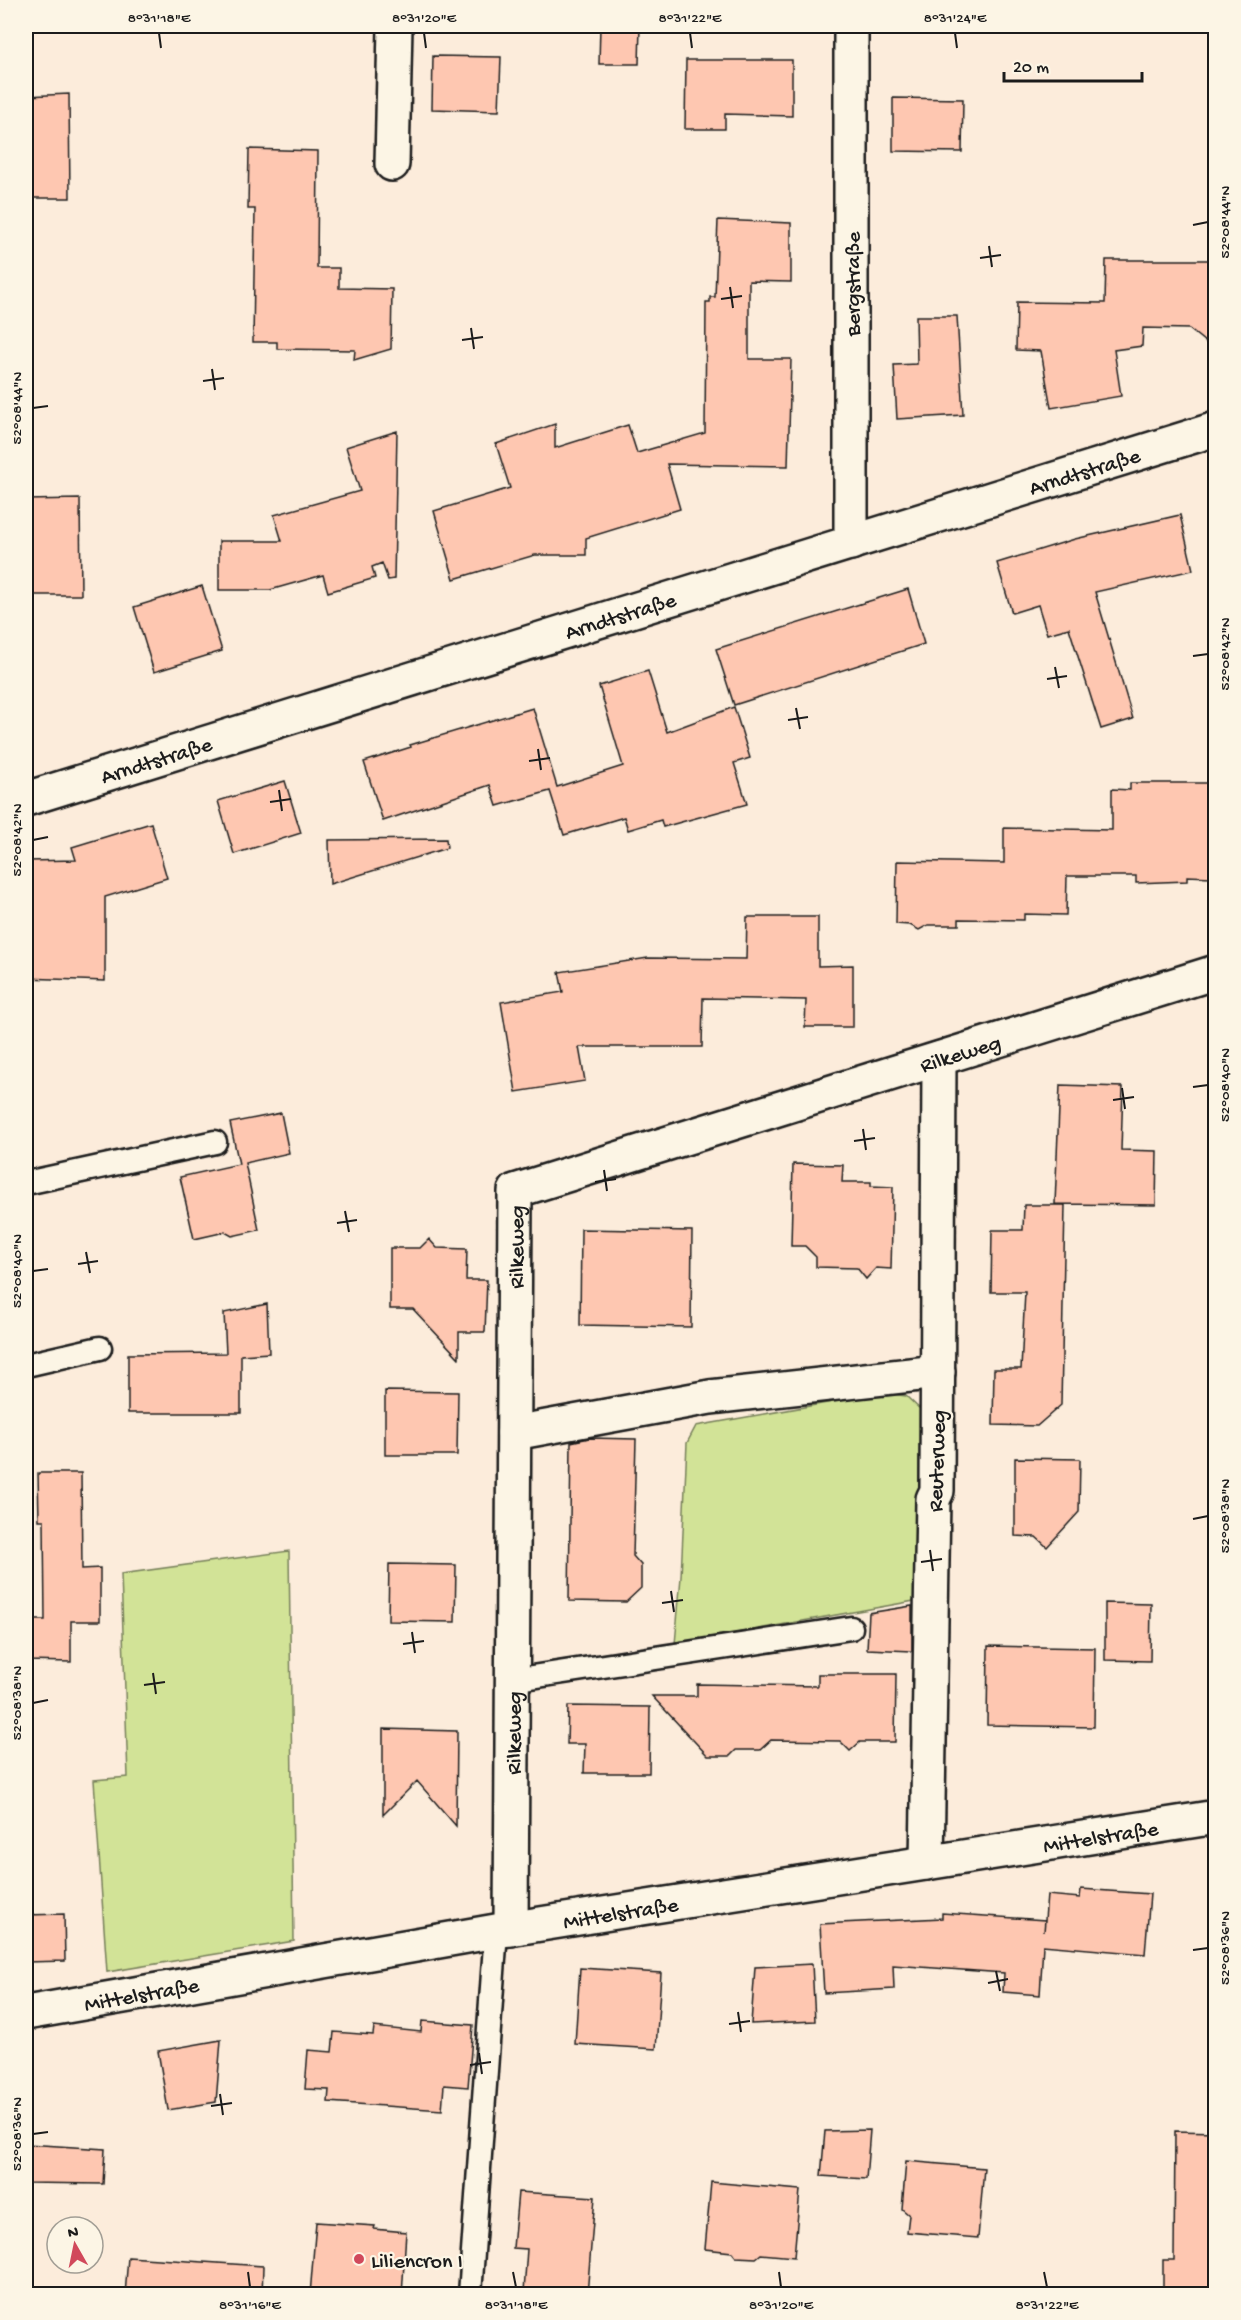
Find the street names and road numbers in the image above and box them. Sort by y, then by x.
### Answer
street label: Bergstraße [842,231,868,337]
street label: Arndtstraße [1026,444,1145,503]
street label: Arndtstraße [562,588,680,648]
street label: Arndtstraße [98,733,216,792]
street label: Rilkeweg [917,1031,1005,1081]
street label: Rilkeweg [505,1205,532,1289]
street label: Reuterweg [924,1410,954,1513]
street label: Rilkeweg [503,1691,529,1775]
street label: Mittelstraße [1042,1817,1161,1861]
street label: Mittelstraße [562,1893,681,1937]
street label: Mittelstraße [83,1974,202,2020]

